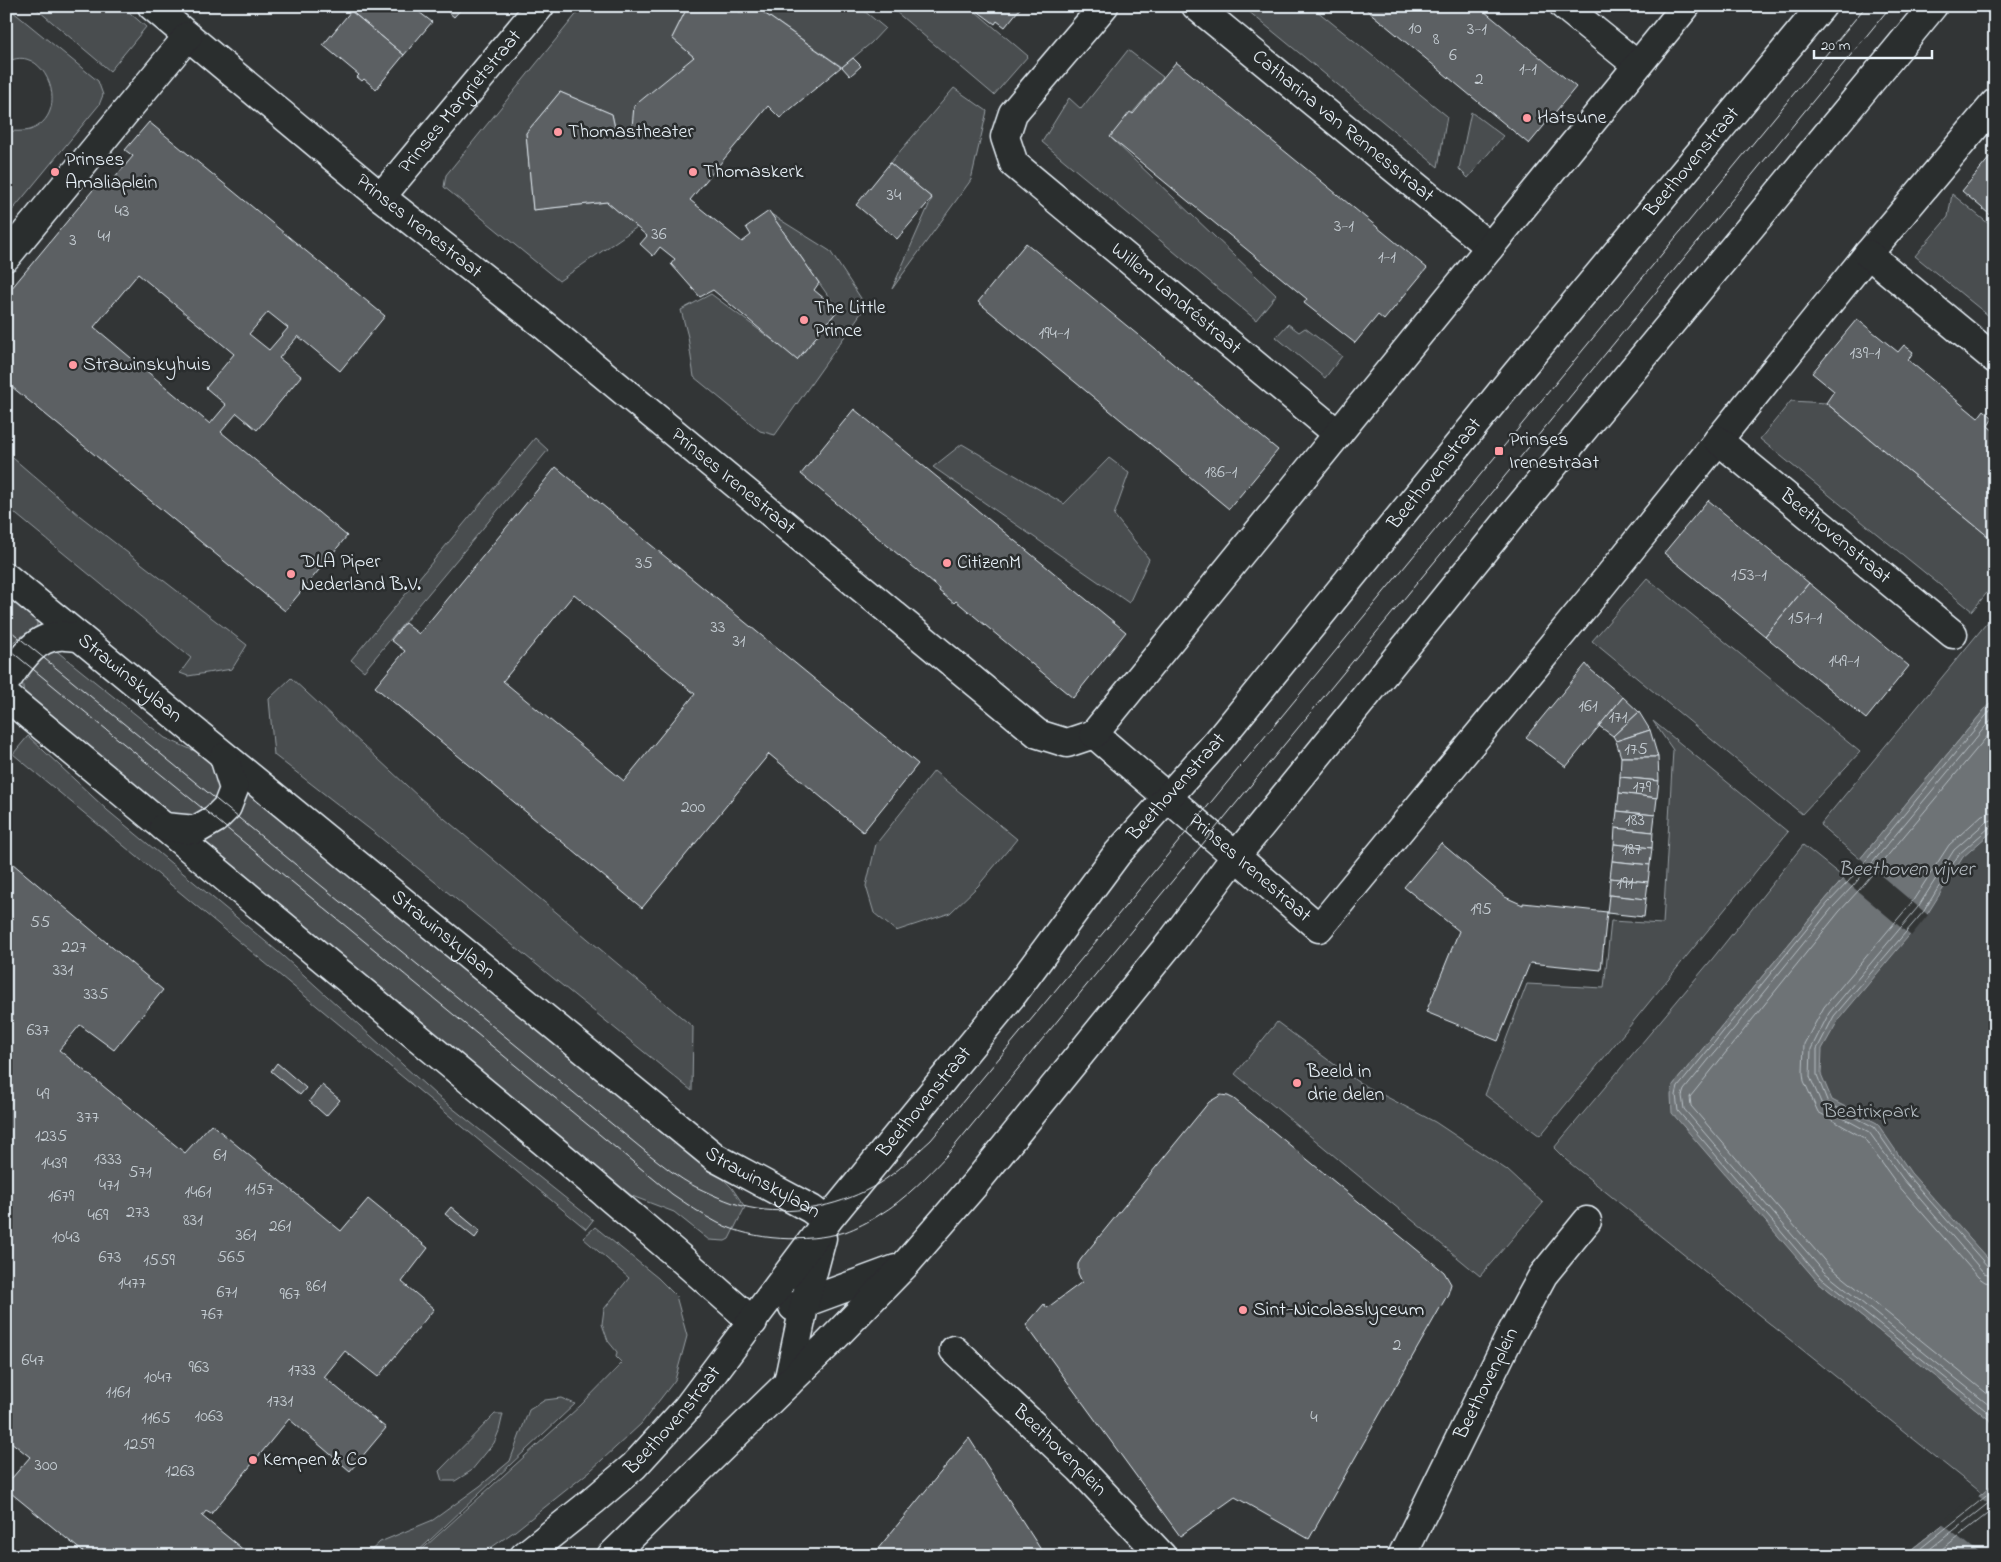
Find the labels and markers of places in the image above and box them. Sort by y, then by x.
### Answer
place label: Hatsune [1537,104,1607,133]
marker: Hatsune [1521,112,1533,124]
place label: Thomastheater [568,118,695,147]
marker: Thomastheater [552,126,564,138]
place label: Prinses Amaliaplein [65,146,158,198]
place label: Thomaskerk [703,158,804,187]
marker: Prinses Amaliaplein [49,166,61,178]
marker: Thomaskerk [687,166,699,178]
place label: The Little Prince [814,294,886,346]
marker: The Little Prince [798,314,810,326]
place label: Strawinskyhuis [83,351,211,380]
marker: Strawinskyhuis [67,359,79,371]
place label: Prinses Irenestraat [1509,426,1599,478]
marker: Prinses Irenestraat [1493,445,1505,457]
place label: DLA Piper Nederland B.V. [300,548,421,600]
place label: CitizenM [957,549,1021,578]
marker: CitizenM [941,557,953,569]
marker: DLA Piper Nederland B.V. [285,568,297,580]
place label: Beeld in drie delen [1306,1058,1385,1110]
marker: Beeld in drie delen [1291,1077,1303,1089]
place label: Sint-Nicolaaslyceum [1253,1296,1424,1325]
marker: Sint-Nicolaaslyceum [1237,1304,1249,1316]
place label: Kempen & Co [263,1446,367,1475]
marker: Kempen & Co [247,1454,259,1466]

